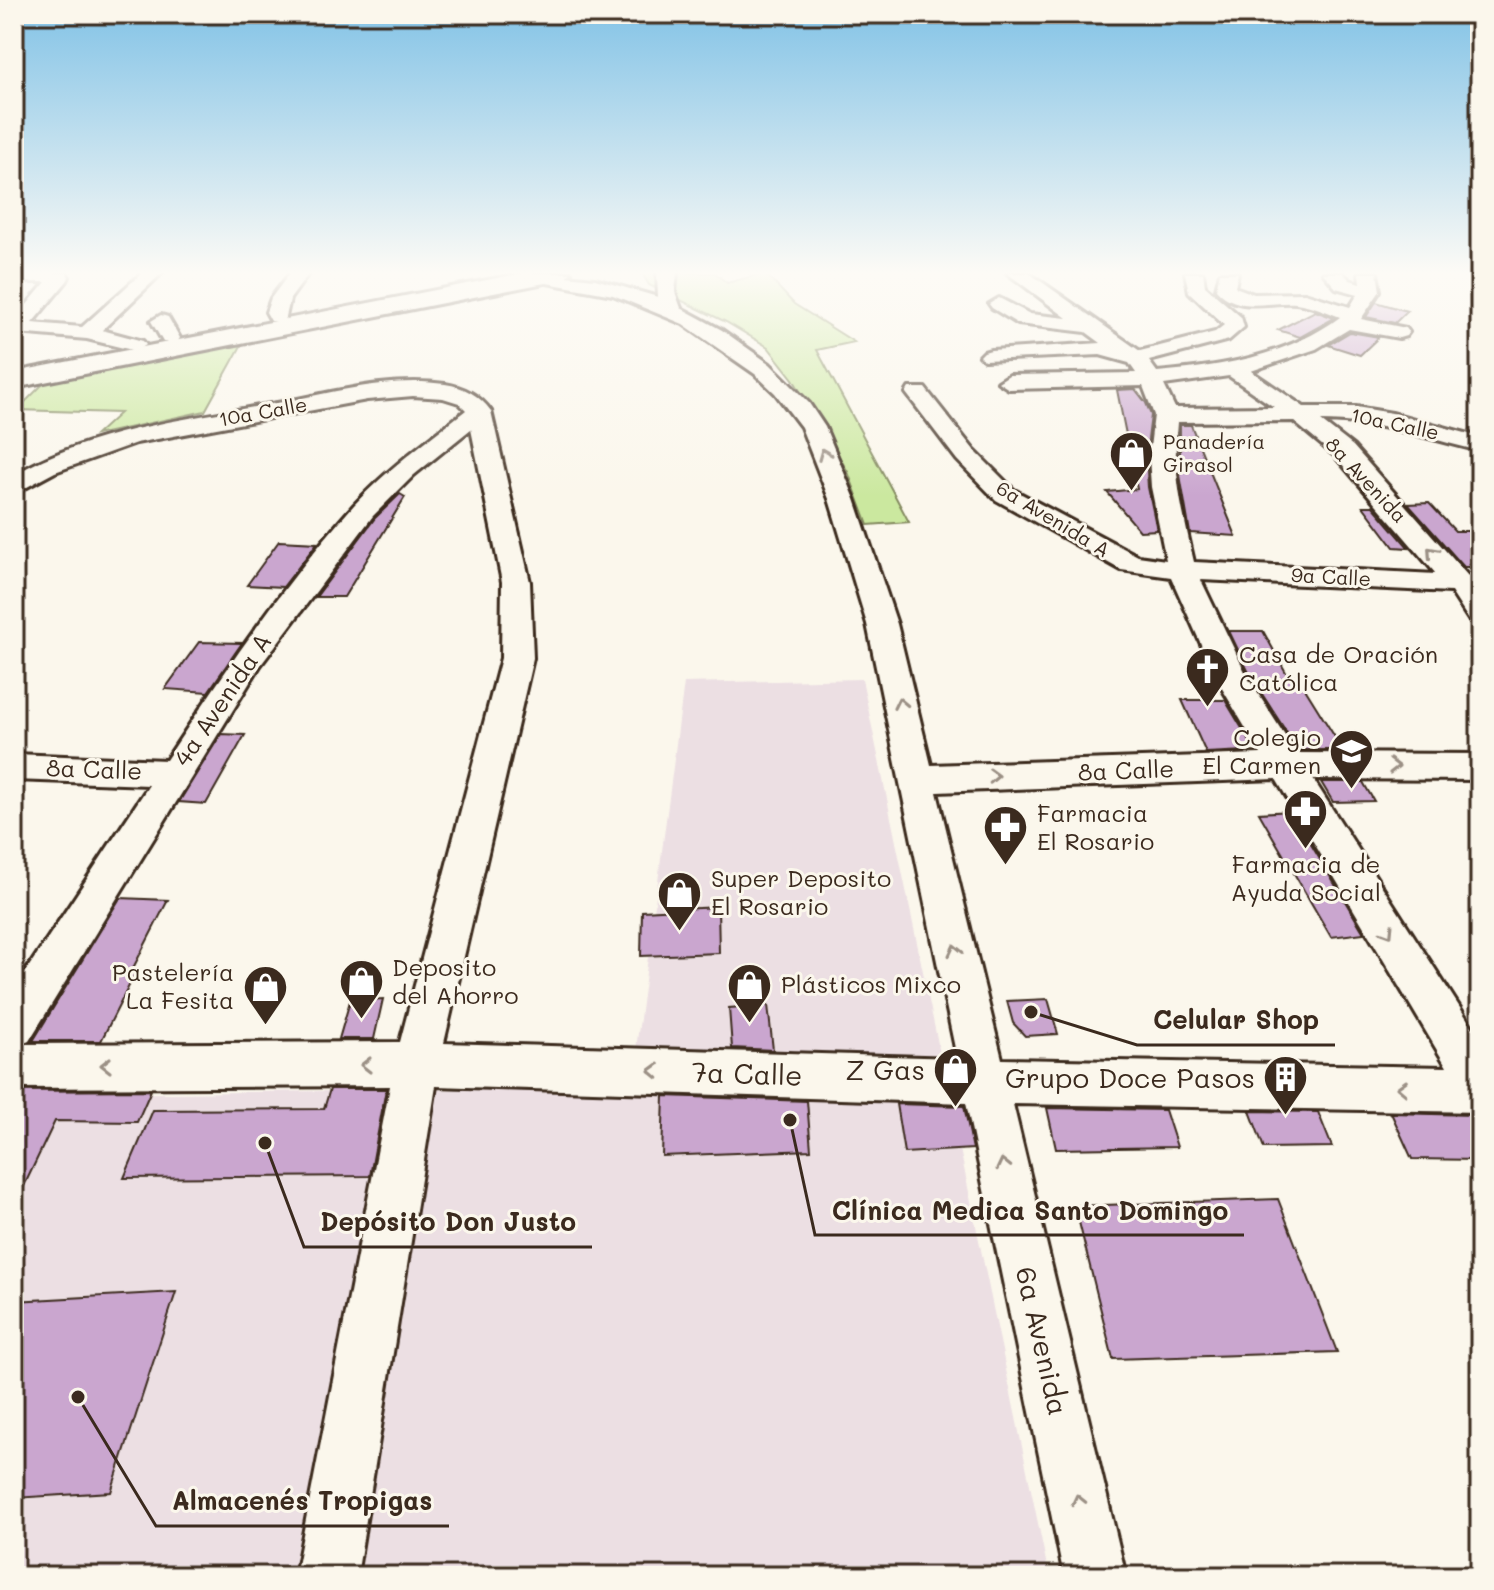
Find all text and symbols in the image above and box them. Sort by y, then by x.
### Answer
street label: 10a Calle [217,390,309,432]
street label: 10a Calle [1349,401,1442,445]
place label: Panadería Girasol [1163,428,1265,477]
shop icon: Panadería Girasol [1108,430,1156,493]
street label: 8a Avenida [1320,431,1413,528]
one-way arrow [817,448,834,462]
street label: 6a Avenida A [992,474,1115,562]
one-way arrow [1427,547,1441,562]
street label: 9a Calle [1291,561,1372,591]
street label: 4a Avenida A [166,627,278,771]
place label: Casa de Oración Católica [1239,638,1438,697]
church icon: Casa de Oración Católica [1184,645,1232,708]
one-way arrow [892,696,909,710]
place label: Colegio El Carmen [1202,721,1321,780]
school or university icon: Colegio El Carmen [1328,728,1376,791]
street label: 8a Calle [45,751,143,786]
street label: 8a Calle [1077,752,1175,787]
one-way arrow [1388,757,1401,775]
one-way arrow [988,767,1001,784]
pharmacy icon: Farmacia de Ayuda Social [1282,787,1330,850]
place label: Farmacia El Rosario [1037,797,1154,856]
pharmacy icon: Farmacia El Rosario [982,804,1030,867]
place label: Farmacia de Ayuda Social [1231,848,1381,907]
place label: Super Deposito El Rosario [711,862,891,921]
shop icon: Super Deposito El Rosario [656,869,704,932]
one-way arrow [1378,923,1393,937]
one-way arrow [947,943,964,957]
place label: Deposito del Ahorro [392,951,518,1010]
place label: Pastelería La Fesita [112,956,234,1015]
shop icon: Deposito del Ahorro [337,958,385,1021]
shop icon: Plásticos Mixco [726,961,774,1024]
shop icon: Pastelería La Fesita [241,963,289,1026]
place label: Plásticos Mixco [781,968,961,999]
callout: Celular Shop [1137,995,1335,1045]
text: Celular Shop [1153,1002,1319,1036]
shop icon: Z Gas [932,1046,980,1109]
place label: Z Gas [845,1051,925,1087]
street label: 7a Calle [691,1053,803,1093]
building icon: Grupo Doce Pasos [1262,1054,1310,1117]
one-way arrow [99,1056,112,1074]
one-way arrow [359,1056,372,1074]
place label: Grupo Doce Pasos [1005,1059,1255,1095]
one-way arrow [647,1063,660,1080]
one-way arrow [1395,1079,1408,1096]
one-way arrow [995,1158,1012,1172]
callout: Clínica Medica Santo Domingo [815,1185,1244,1235]
text: Clínica Medica Santo Domingo [832,1193,1228,1227]
callout: Depósito Don Justo [304,1197,592,1247]
text: Depósito Don Justo [320,1204,576,1238]
street label: 6a Avenida [1008,1263,1078,1419]
callout: Almacenés Tropigas [156,1476,449,1526]
text: Almacenés Tropigas [172,1483,432,1517]
one-way arrow [1070,1494,1087,1507]

